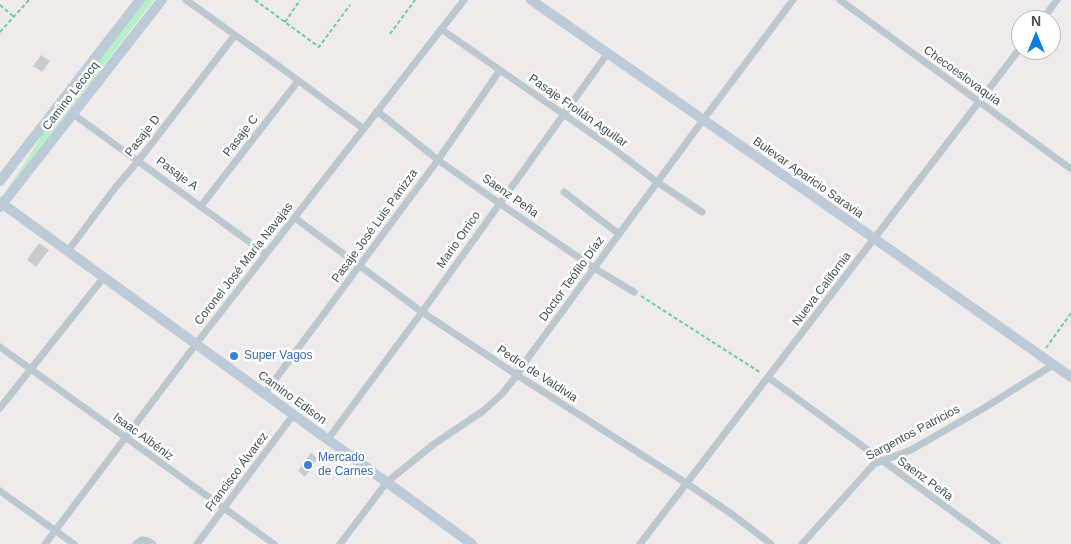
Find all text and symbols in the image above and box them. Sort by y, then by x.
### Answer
north arrow [1011,10,1061,60]
text: N [1031,13,1041,29]
street label: Checoeslovaquia [921,43,1003,109]
street label: Camino Lecocq [40,59,102,133]
street label: Pasaje Froilán Aguilar [526,71,630,151]
street label: Pasaje D [122,112,164,160]
street label: Pasaje C [220,112,262,160]
street label: Bulevar Aparicio Saravia [750,134,866,222]
street label: Pasaje A [153,154,201,194]
street label: Pasaje José Luis Panizza [329,166,421,286]
street label: Saenz Peña [479,171,541,221]
street label: Coronel José María Navajas [192,200,296,328]
street label: Mario Orrico [434,209,484,271]
street label: Doctor Teófilo Díaz [536,234,608,324]
street label: Nueva California [790,249,854,329]
street label: Pedro de Valdivia [494,343,580,405]
place label: Super Vagos [244,349,312,363]
marker: Super Vagos [228,350,240,362]
street label: Camino Edison [255,368,329,428]
street label: Sargentos Patricios [864,402,962,464]
street label: Isaac Albéniz [110,410,176,464]
street label: Francisco Álvarez [203,430,271,514]
place label: Mercado de Carnes [318,451,373,479]
street label: Saenz Peña [894,454,956,504]
marker: Mercado de Carnes [302,459,314,471]

